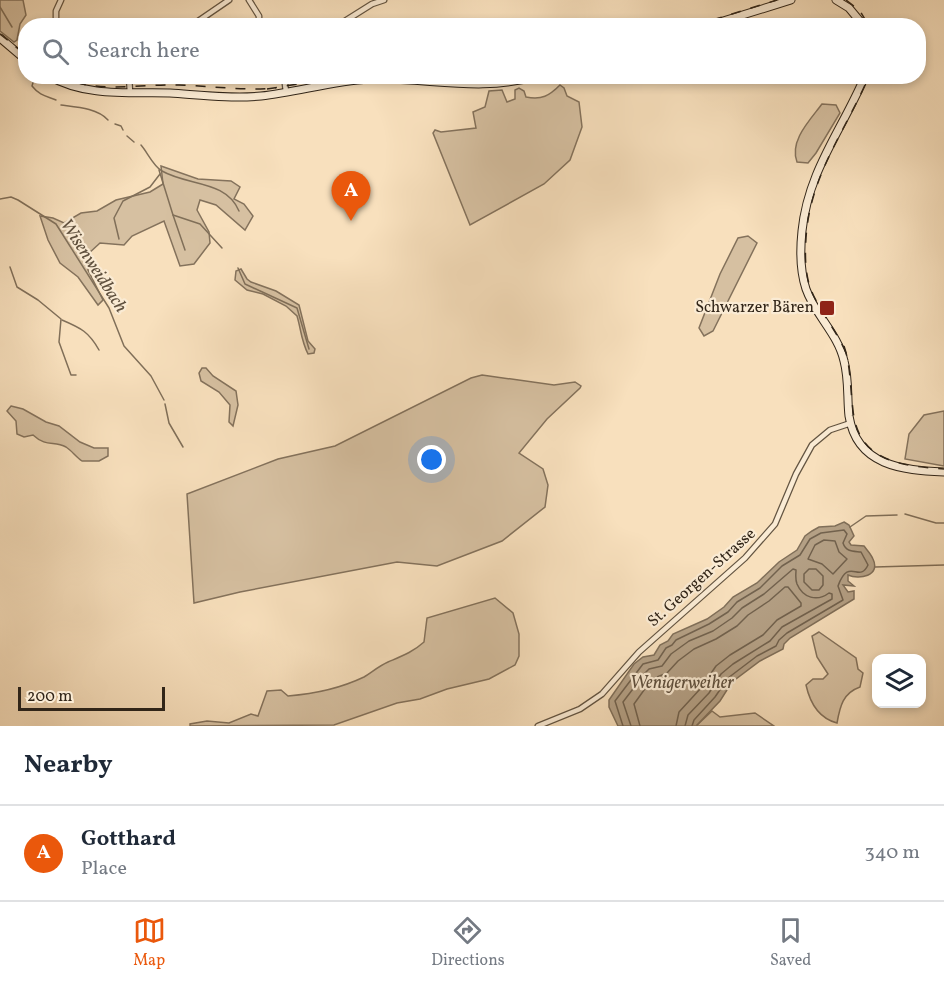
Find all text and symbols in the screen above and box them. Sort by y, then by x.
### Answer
search box [18,18,926,84]
icon: search [39,35,72,68]
text: Search here [87,36,200,67]
pin: A [332,172,370,221]
water label: Wisenweidbach [53,214,133,318]
place label: Schwarzer Bären [695,297,814,319]
marker: Schwarzer Bären [818,299,836,317]
your location [417,445,446,474]
street label: St. Georgen-Strasse [643,524,761,632]
map controls [872,654,926,708]
button: layers [872,654,926,708]
water label: Wenigerweiher [630,671,734,696]
scale bar [18,684,165,712]
text: 200 m [27,686,72,708]
text: Nearby [24,747,113,783]
text: Gotthard [81,824,176,855]
text: A [36,839,51,867]
text: 340 m [864,839,920,867]
text: Place [81,855,127,883]
tab: Map [133,914,166,972]
tab: Directions [431,914,505,972]
tab: Saved [770,914,811,972]

